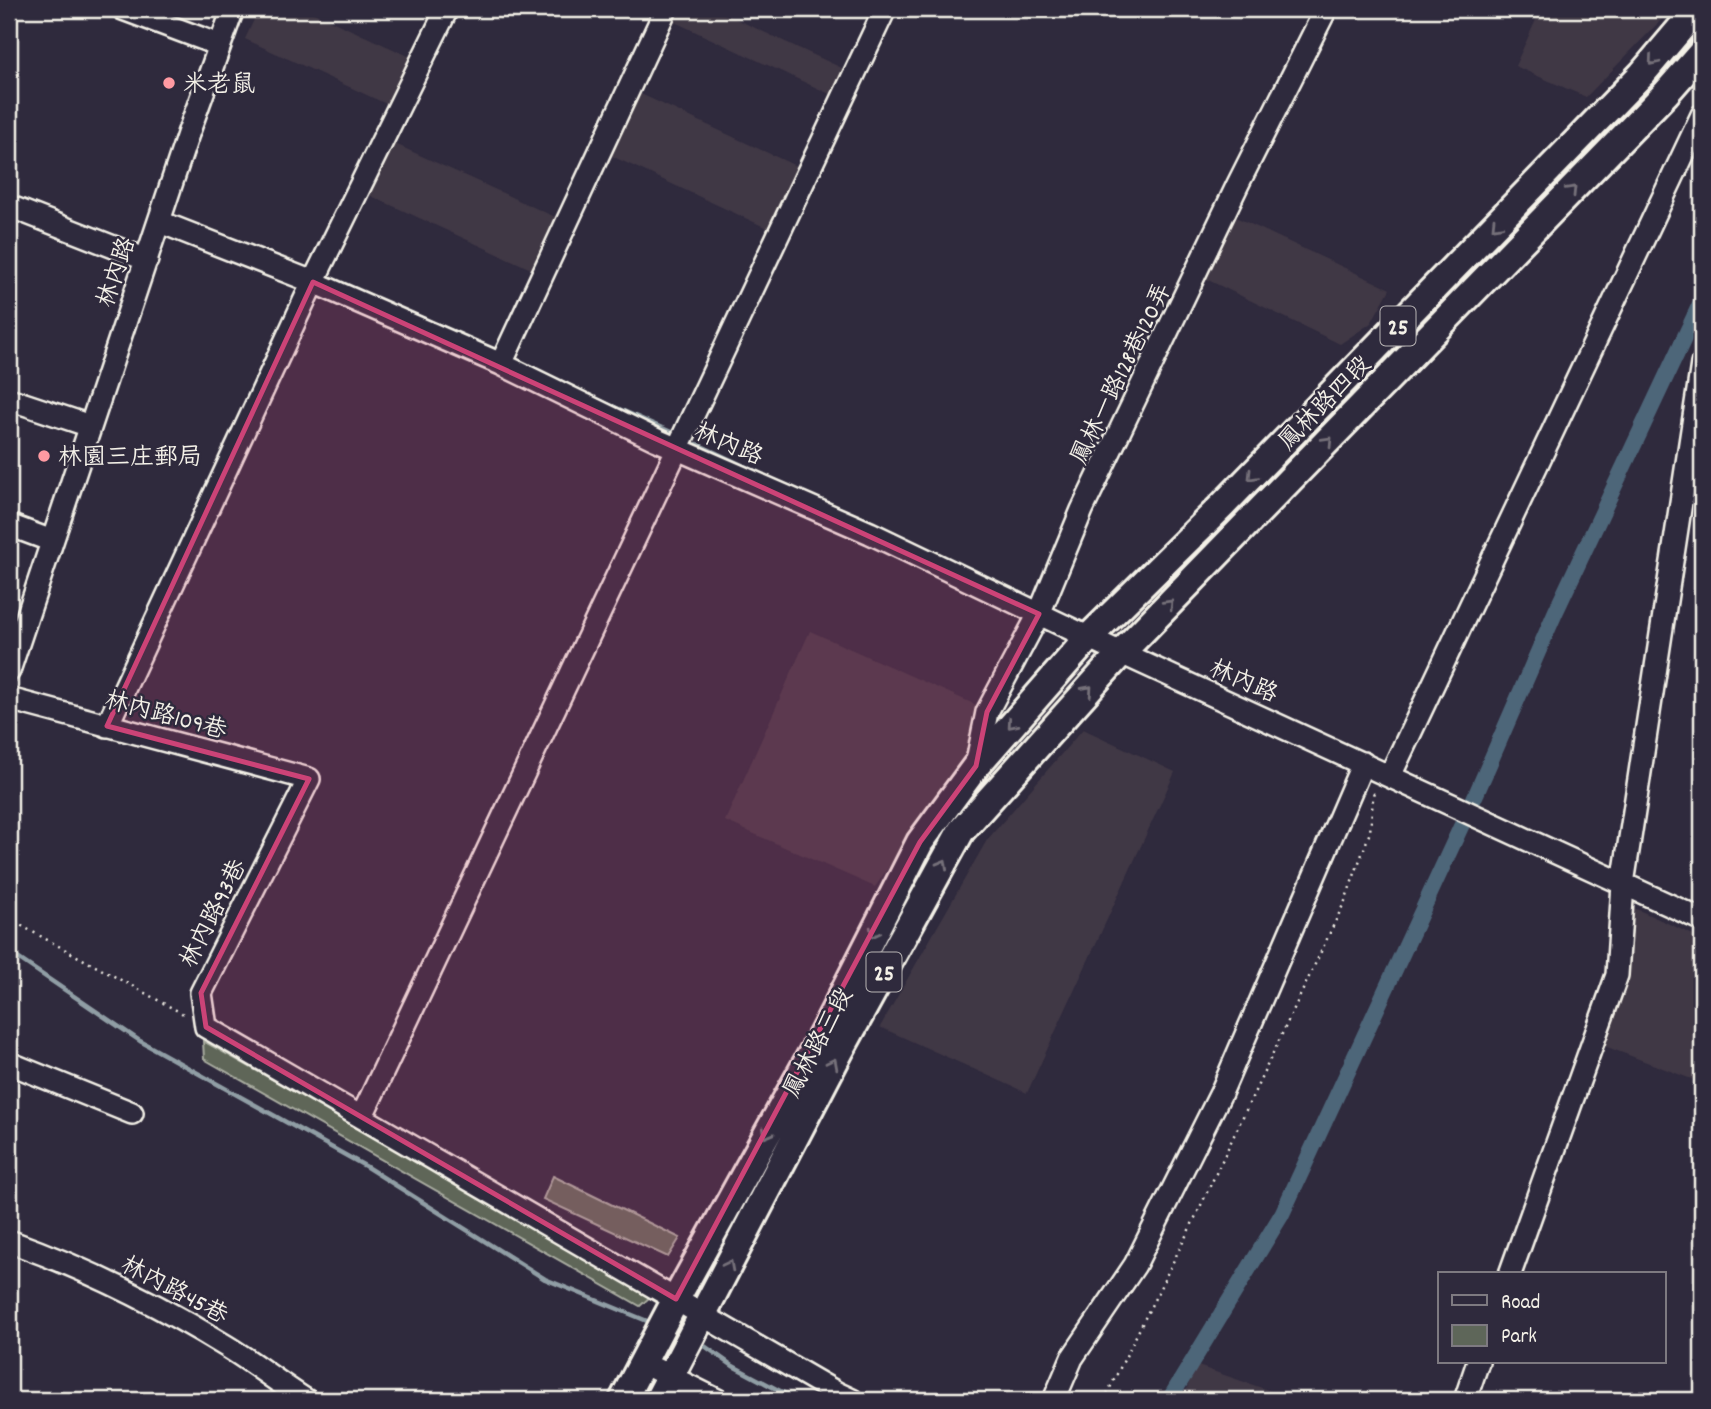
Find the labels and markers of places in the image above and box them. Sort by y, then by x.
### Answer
place label: 米老鼠 [183,69,255,103]
marker: 米老鼠 [161,75,177,91]
place label: 林園三庄郵局 [58,442,202,476]
marker: 林園三庄郵局 [36,448,52,464]

